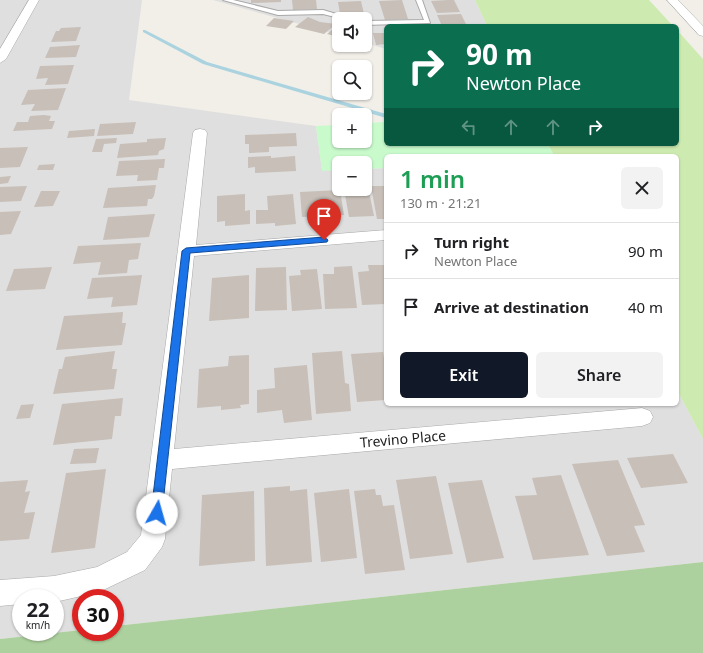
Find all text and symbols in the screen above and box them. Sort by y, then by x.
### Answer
map controls [332,12,372,196]
button: sound [332,12,372,52]
text: 90 m [466,35,533,73]
icon: right [400,40,452,92]
button: search [332,60,372,100]
text: Newton Place [466,71,581,95]
button: + [332,108,372,148]
icon: left [458,116,480,138]
icon: ahead [500,116,522,138]
icon: ahead [542,116,564,138]
icon: right [584,116,606,138]
button: − [332,156,372,196]
text: 1 min [400,162,465,195]
button: close [621,167,663,209]
text: 130 m · 21:21 [400,194,481,212]
pin [307,199,341,240]
icon: arrive [313,205,335,227]
text: Turn right [434,232,509,252]
icon: right [400,240,422,262]
text: 90 m [628,241,663,261]
text: Newton Place [434,252,517,270]
icon: arrive [400,296,422,318]
text: Arrive at destination [434,297,589,317]
text: 40 m [628,297,663,317]
button: Exit [400,352,528,398]
button: Share [536,352,663,398]
street label: Trevino Place [359,425,447,452]
position arrow [136,492,178,534]
speed limit sign: 30 [72,589,124,641]
text: 22 [27,596,49,623]
text: km/h [26,618,50,632]

